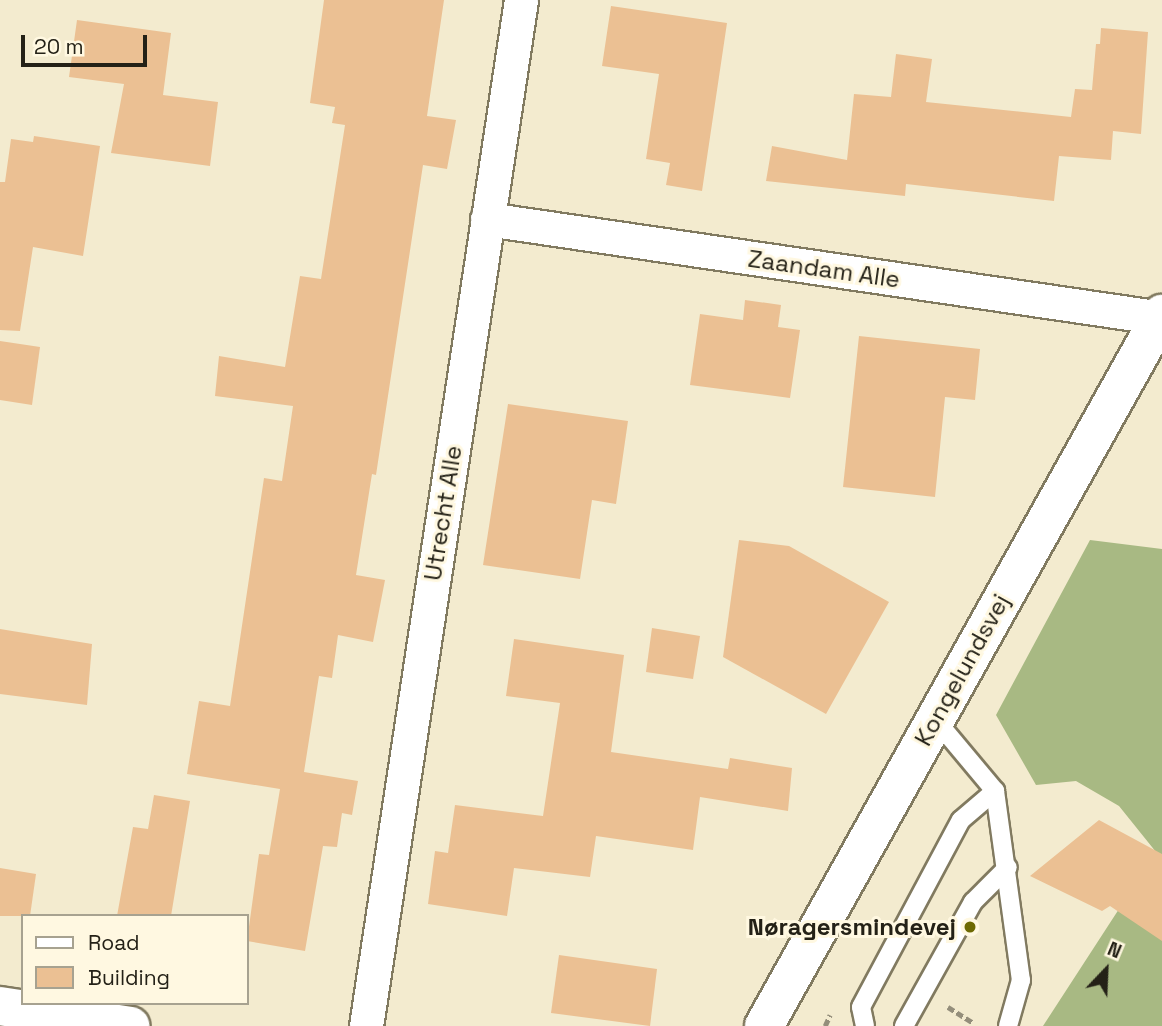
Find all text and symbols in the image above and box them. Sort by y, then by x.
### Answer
scale bar [24,21,150,65]
text: 20 m [34,33,84,60]
street label: Zaandam Alle [746,244,902,294]
street label: Utrecht Alle [418,443,468,583]
street label: Kongelundsvej [908,589,1016,751]
place label: Nøragersmindevej [748,913,956,941]
legend [21,914,248,1005]
marker: Nøragersmindevej [962,919,978,935]
text: Road [88,929,140,956]
north arrow [1071,935,1141,1005]
text: N [1104,936,1125,964]
text: Building [88,964,170,991]

